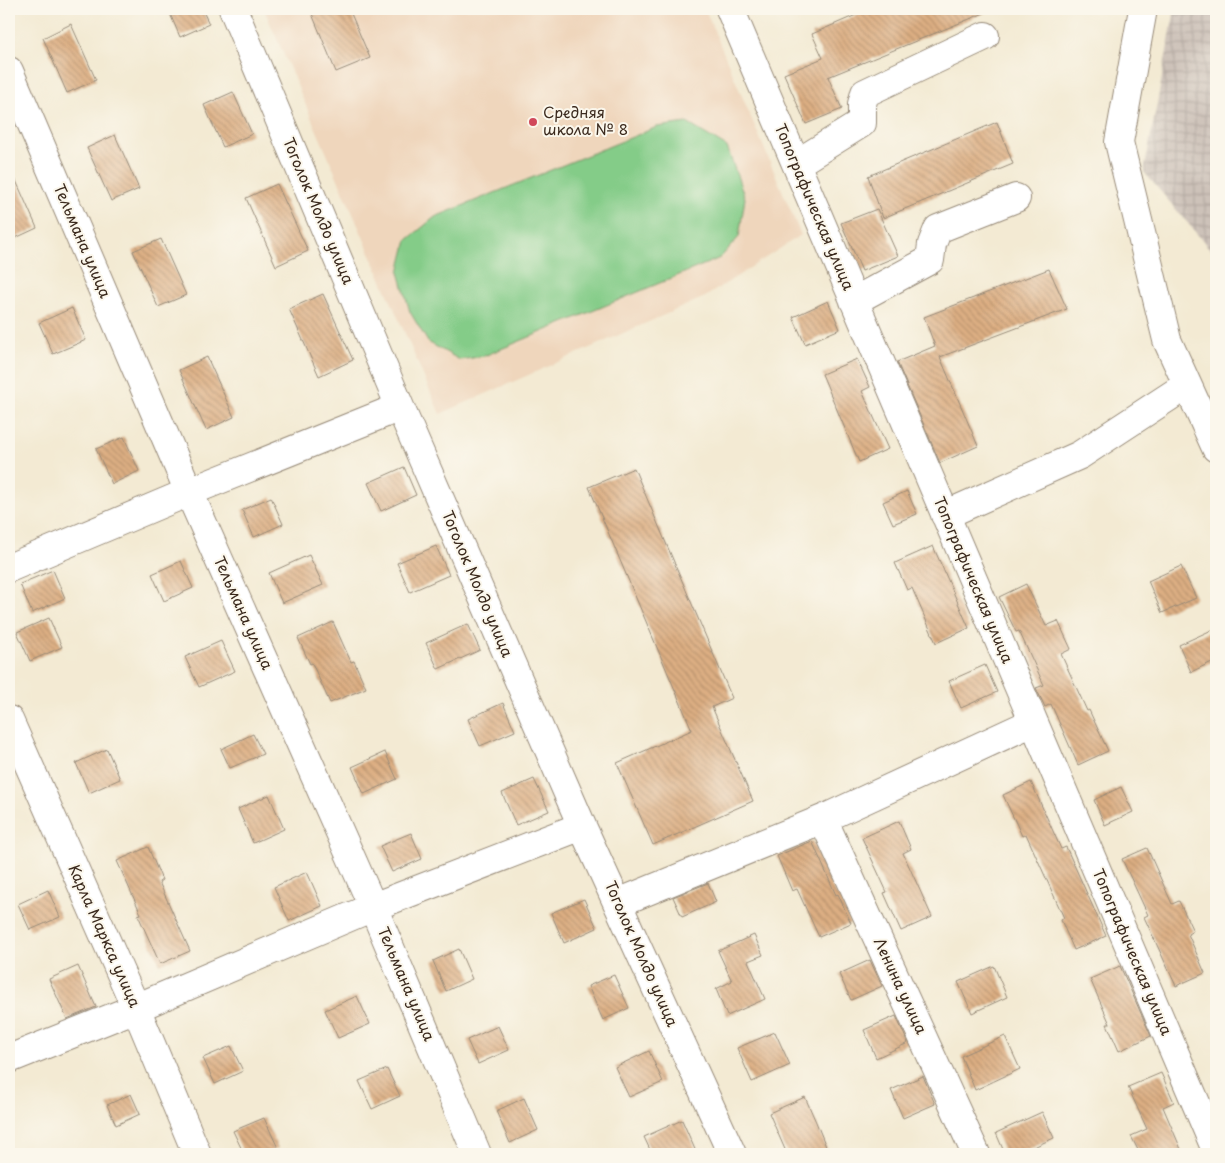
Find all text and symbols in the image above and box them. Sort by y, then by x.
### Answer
place label: Средняя школа № 8 [543,100,628,140]
marker: Средняя школа № 8 [527,116,539,128]
street label: Топографическая улица [770,119,861,294]
street label: Тоголок Молдо улица [278,133,361,288]
street label: Тельмана улица [49,180,118,302]
street label: Топографическая улица [929,492,1020,667]
street label: Тоголок Молдо улица [437,506,520,661]
street label: Тельмана улица [209,552,280,673]
street label: Карла Маркса улица [63,860,148,1011]
street label: Топографическая улица [1088,864,1179,1039]
street label: Тоголок Молдо улица [600,877,685,1030]
street label: Тельмана улица [373,923,442,1045]
street label: Ленина улица [869,933,934,1038]

